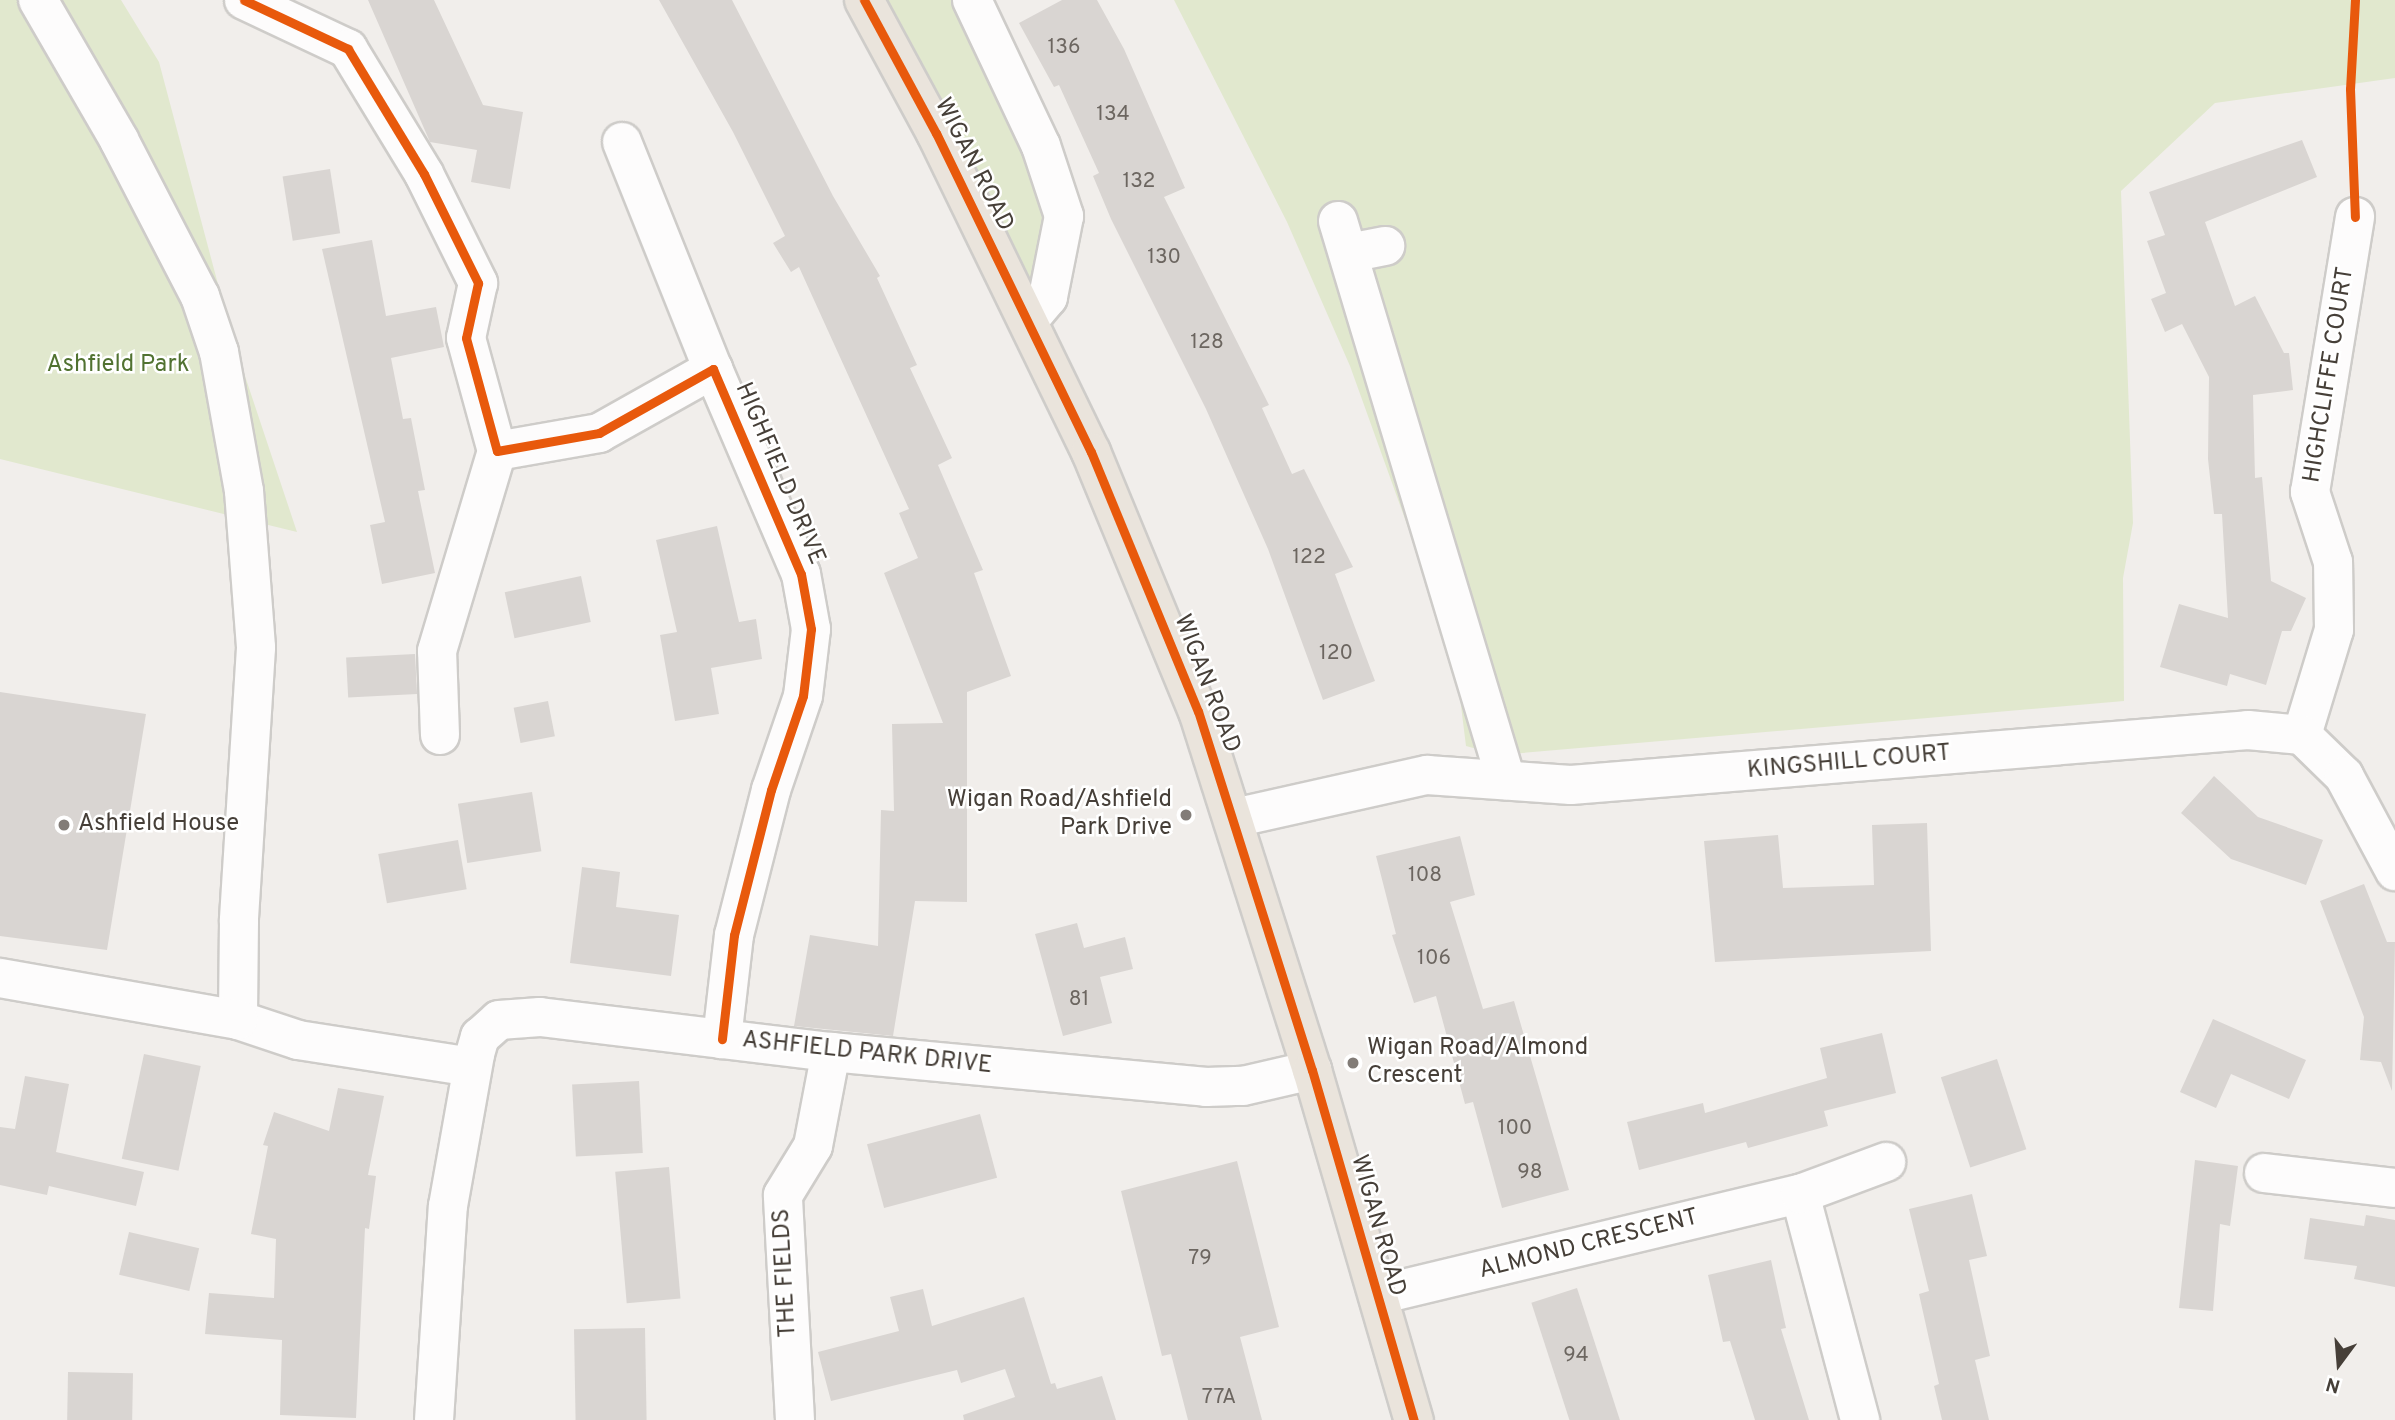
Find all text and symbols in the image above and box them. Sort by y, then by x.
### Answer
house number: 136 [1047,35,1081,61]
street label: WIGAN ROAD [927,94,1019,236]
house number: 134 [1096,102,1130,128]
house number: 132 [1123,169,1155,195]
house number: 130 [1147,245,1181,271]
street label: HIGHCLIFFE COURT [2299,265,2361,485]
house number: 128 [1190,330,1224,356]
park label: Ashfield Park [47,352,189,380]
street label: HIGHFIELD DRIVE [728,379,830,569]
house number: 122 [1292,545,1326,571]
street label: WIGAN ROAD [1166,611,1246,757]
house number: 120 [1319,641,1353,667]
street label: KINGSHILL COURT [1746,740,1952,786]
place label: Wigan Road/Ashfield Park Drive [947,787,1172,843]
marker: Wigan Road/Ashfield Park Drive [1178,807,1194,823]
place label: Ashfield House [78,811,239,839]
marker: Ashfield House [56,817,72,833]
house number: 108 [1408,863,1442,889]
house number: 106 [1417,946,1451,972]
house number: 81 [1069,987,1089,1013]
street label: ASHFIELD PARK DRIVE [741,1027,993,1081]
place label: Wigan Road/Almond Crescent [1367,1035,1588,1091]
marker: Wigan Road/Almond Crescent [1345,1055,1361,1071]
house number: 100 [1498,1116,1532,1142]
street label: WIGAN ROAD [1343,1152,1411,1300]
house number: 98 [1517,1160,1543,1186]
street label: ALMOND CRESCENT [1476,1204,1702,1286]
street label: THE FIELDS [768,1208,804,1338]
house number: 79 [1188,1246,1212,1272]
north arrow [2304,1329,2374,1399]
house number: 94 [1563,1343,1589,1369]
text: N [2323,1371,2343,1398]
house number: 77A [1202,1385,1236,1411]

